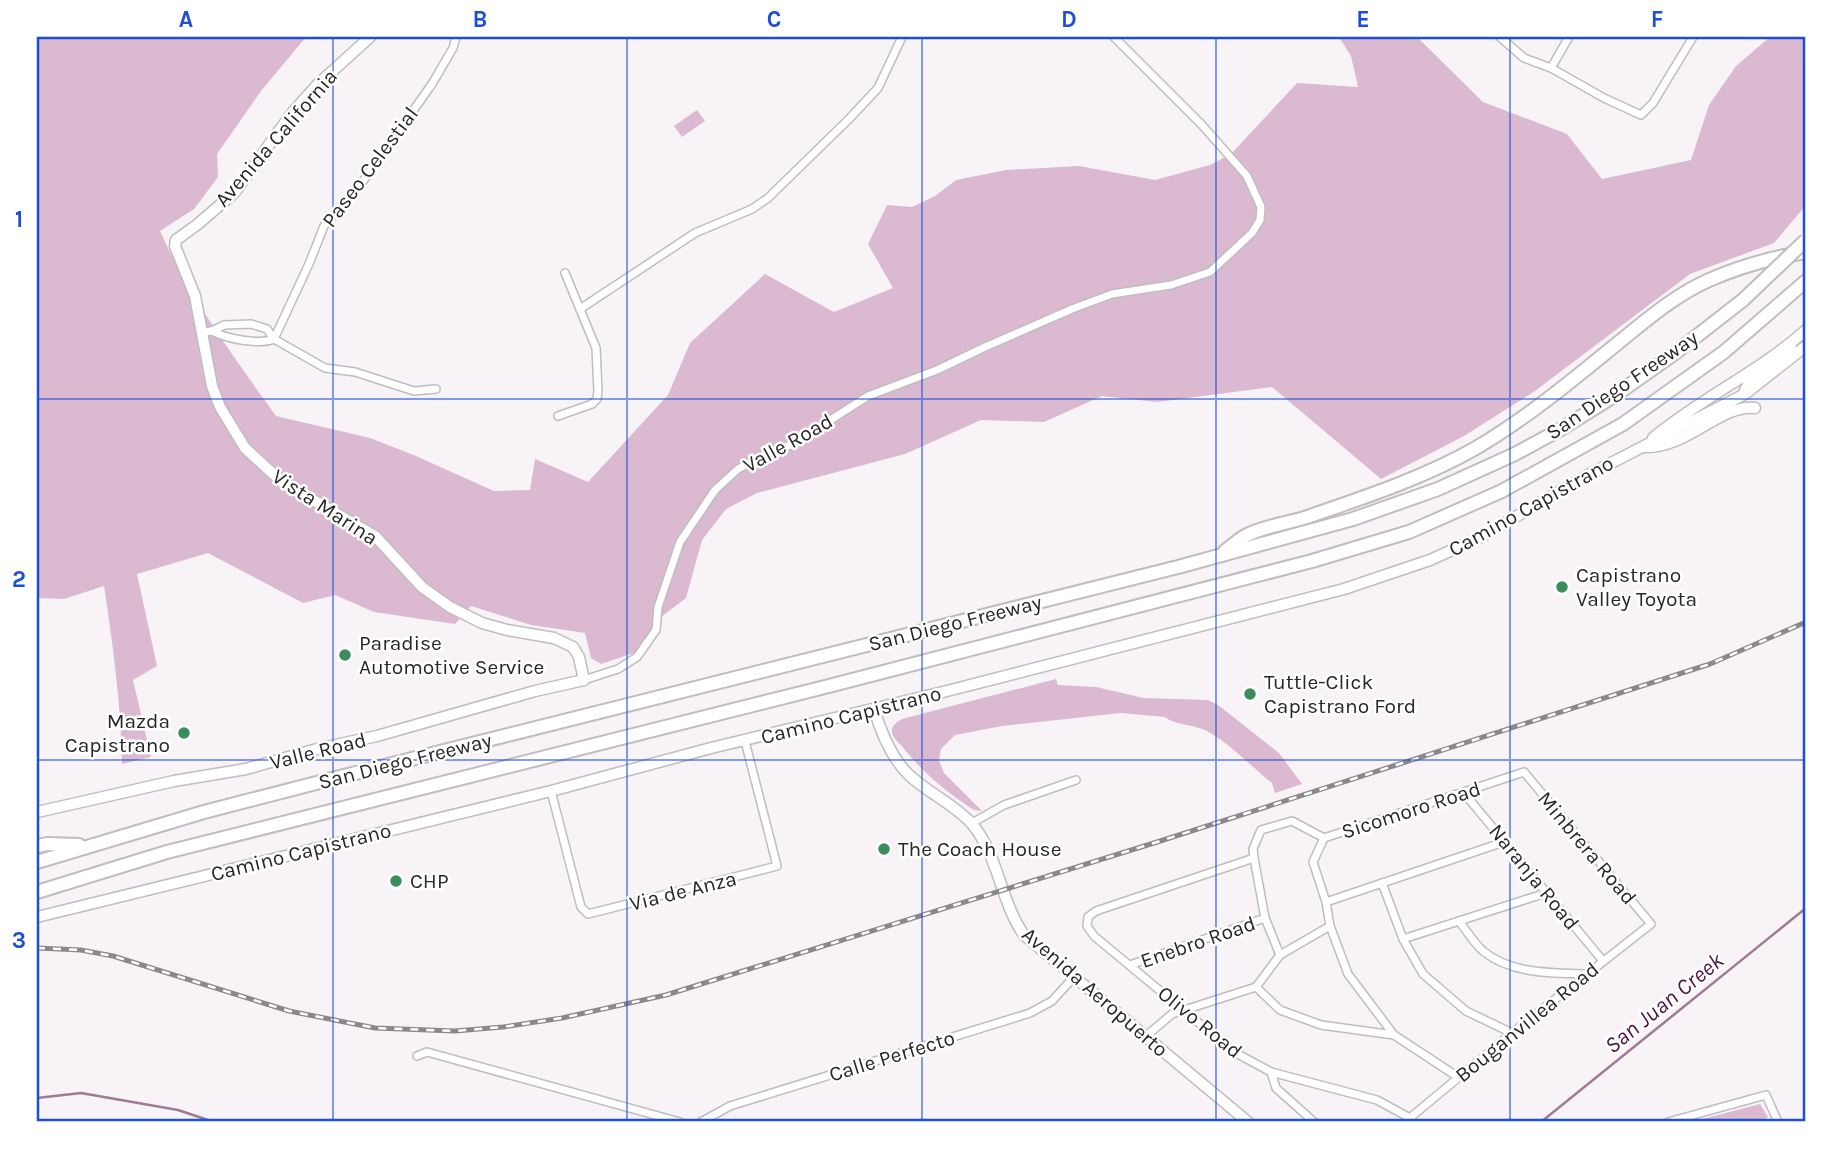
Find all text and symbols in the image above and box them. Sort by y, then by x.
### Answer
text: A [179,6,193,33]
text: B [473,6,487,33]
text: C [767,6,781,33]
text: D [1061,6,1077,33]
text: E [1356,6,1370,33]
text: F [1651,6,1663,33]
street label: Avenida California [210,64,342,212]
street label: Paseo Celestial [317,102,423,232]
text: 1 [15,206,23,233]
street label: San Diego Freeway [1542,325,1703,445]
street label: Valle Road [739,409,837,477]
street label: Camino Capistrano [1444,451,1618,561]
street label: Vista Marina [268,464,382,550]
place label: Capistrano Valley Toyota [1576,563,1697,611]
text: 2 [12,566,26,593]
marker: Capistrano Valley Toyota [1554,579,1570,595]
street label: San Diego Freeway [866,590,1044,656]
place label: Paradise Automotive Service [359,631,544,679]
marker: Paradise Automotive Service [337,647,353,663]
place label: Tuttle-Click Capistrano Ford [1264,670,1416,718]
street label: Camino Capistrano [758,681,944,749]
marker: Tuttle-Click Capistrano Ford [1242,686,1258,702]
place label: Mazda Capistrano [65,709,170,757]
marker: Mazda Capistrano [176,725,192,741]
street label: Valle Road [267,727,369,775]
street label: San Diego Freeway [316,728,494,794]
street label: Sicomoro Road [1338,776,1484,844]
street label: Minbrera Road [1533,787,1641,909]
street label: Camino Capistrano [208,818,394,886]
street label: Naranja Road [1484,819,1584,935]
place label: The Coach House [898,837,1061,861]
marker: The Coach House [876,841,892,857]
street label: Via de Anza [627,866,739,916]
place label: CHP [410,869,449,893]
marker: CHP [388,873,404,889]
street label: Enebro Road [1137,911,1259,973]
street label: Avenida Aeropuerto [1017,922,1173,1062]
text: 3 [12,927,26,954]
water label: San Juan Creek [1599,947,1729,1059]
street label: Bouganvillea Road [1450,957,1604,1087]
street label: Olivo Road [1153,981,1247,1063]
street label: Calle Perfecto [826,1025,958,1087]

